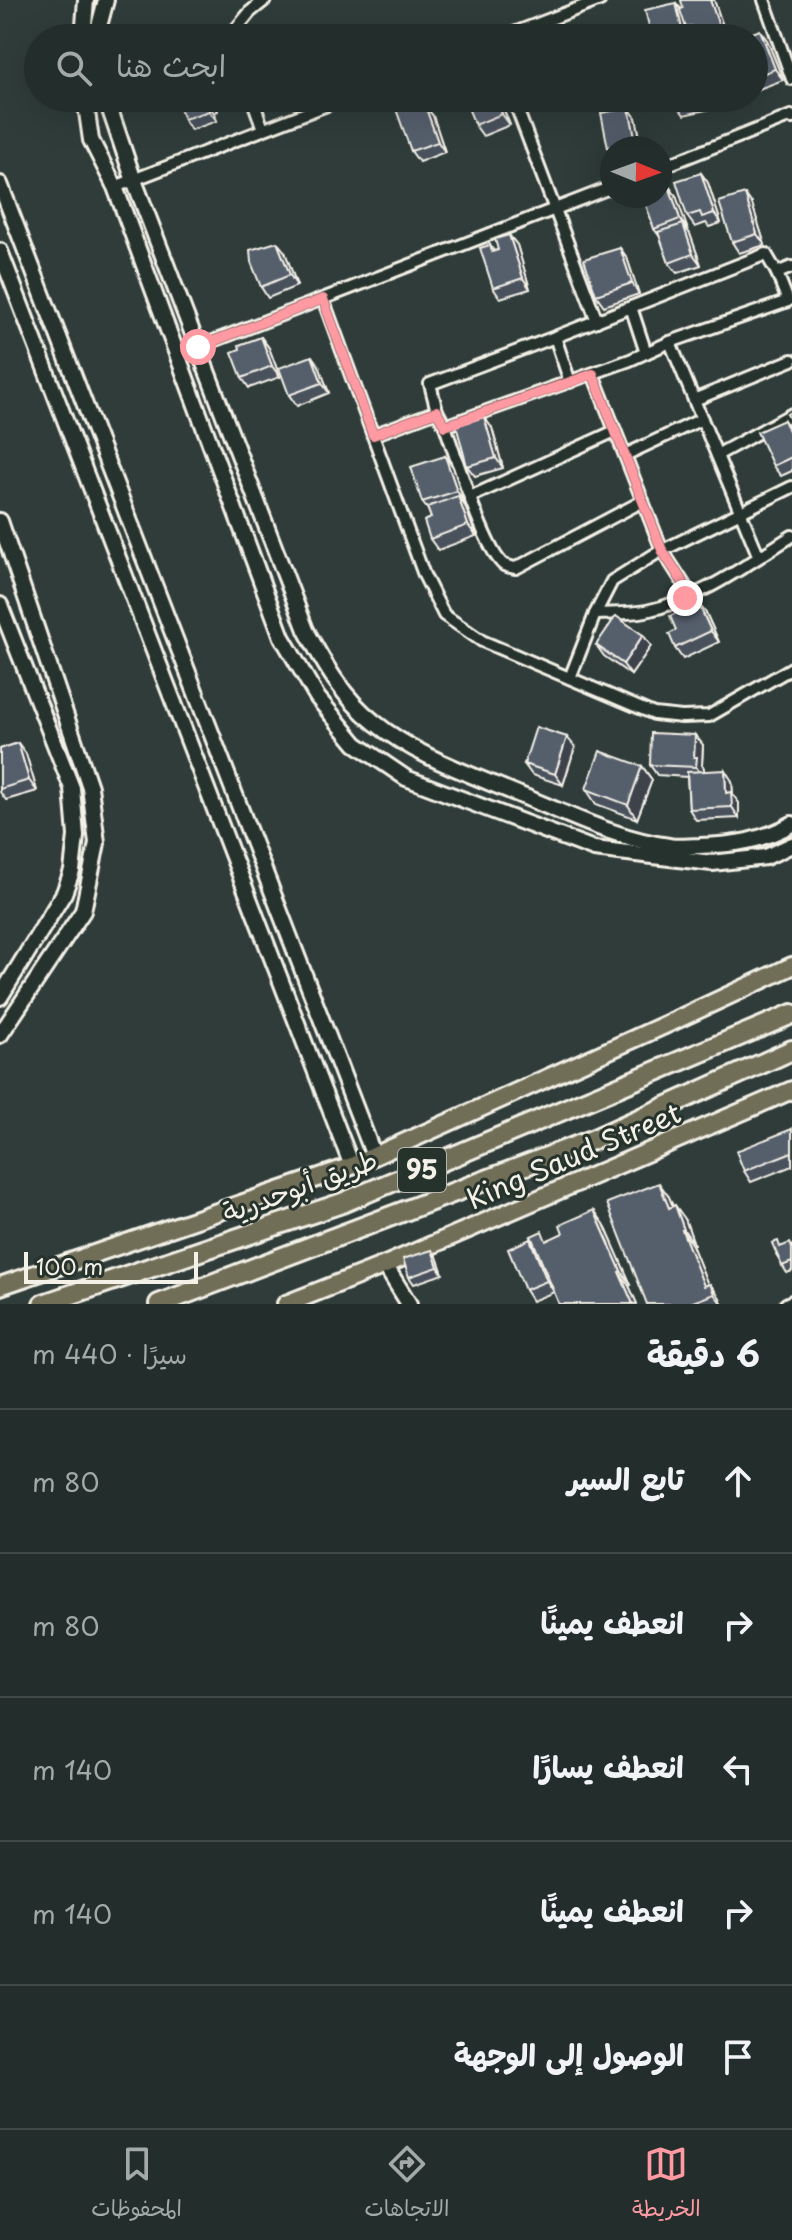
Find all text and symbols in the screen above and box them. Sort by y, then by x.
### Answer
search box [24,24,768,112]
text: ابحث هنا [116,42,226,87]
icon: search [52,46,96,90]
north arrow [600,136,672,208]
route start [180,329,216,365]
route end [667,580,703,616]
street label: King Saud Street [460,1090,687,1219]
street label: طريق أبوحدرية [216,1137,383,1233]
road number: 95 [398,1148,446,1192]
scale bar [24,1248,198,1284]
text: 100 m [36,1249,103,1282]
text: 6 دقيقة [647,1327,760,1379]
text: سيرًا · 440 m [32,1334,187,1373]
text: تابع السير [567,1455,684,1500]
icon: ahead [716,1459,760,1503]
text: 80 m [32,1462,99,1501]
text: انعطف يمينًا [540,1599,684,1644]
icon: right [716,1603,760,1647]
text: 80 m [32,1606,99,1645]
text: انعطف يسارًا [533,1743,684,1788]
icon: left [716,1747,760,1791]
text: 140 m [32,1750,112,1789]
text: انعطف يمينًا [540,1887,684,1932]
icon: right [716,1891,760,1935]
text: 140 m [32,1894,112,1933]
text: الوصول إلى الوجهة [454,2031,684,2076]
icon: arrive [716,2035,760,2079]
tab: المحفوظات [91,2142,182,2228]
tab: الاتجاهات [365,2142,449,2228]
tab: الخريطة [632,2142,701,2228]

